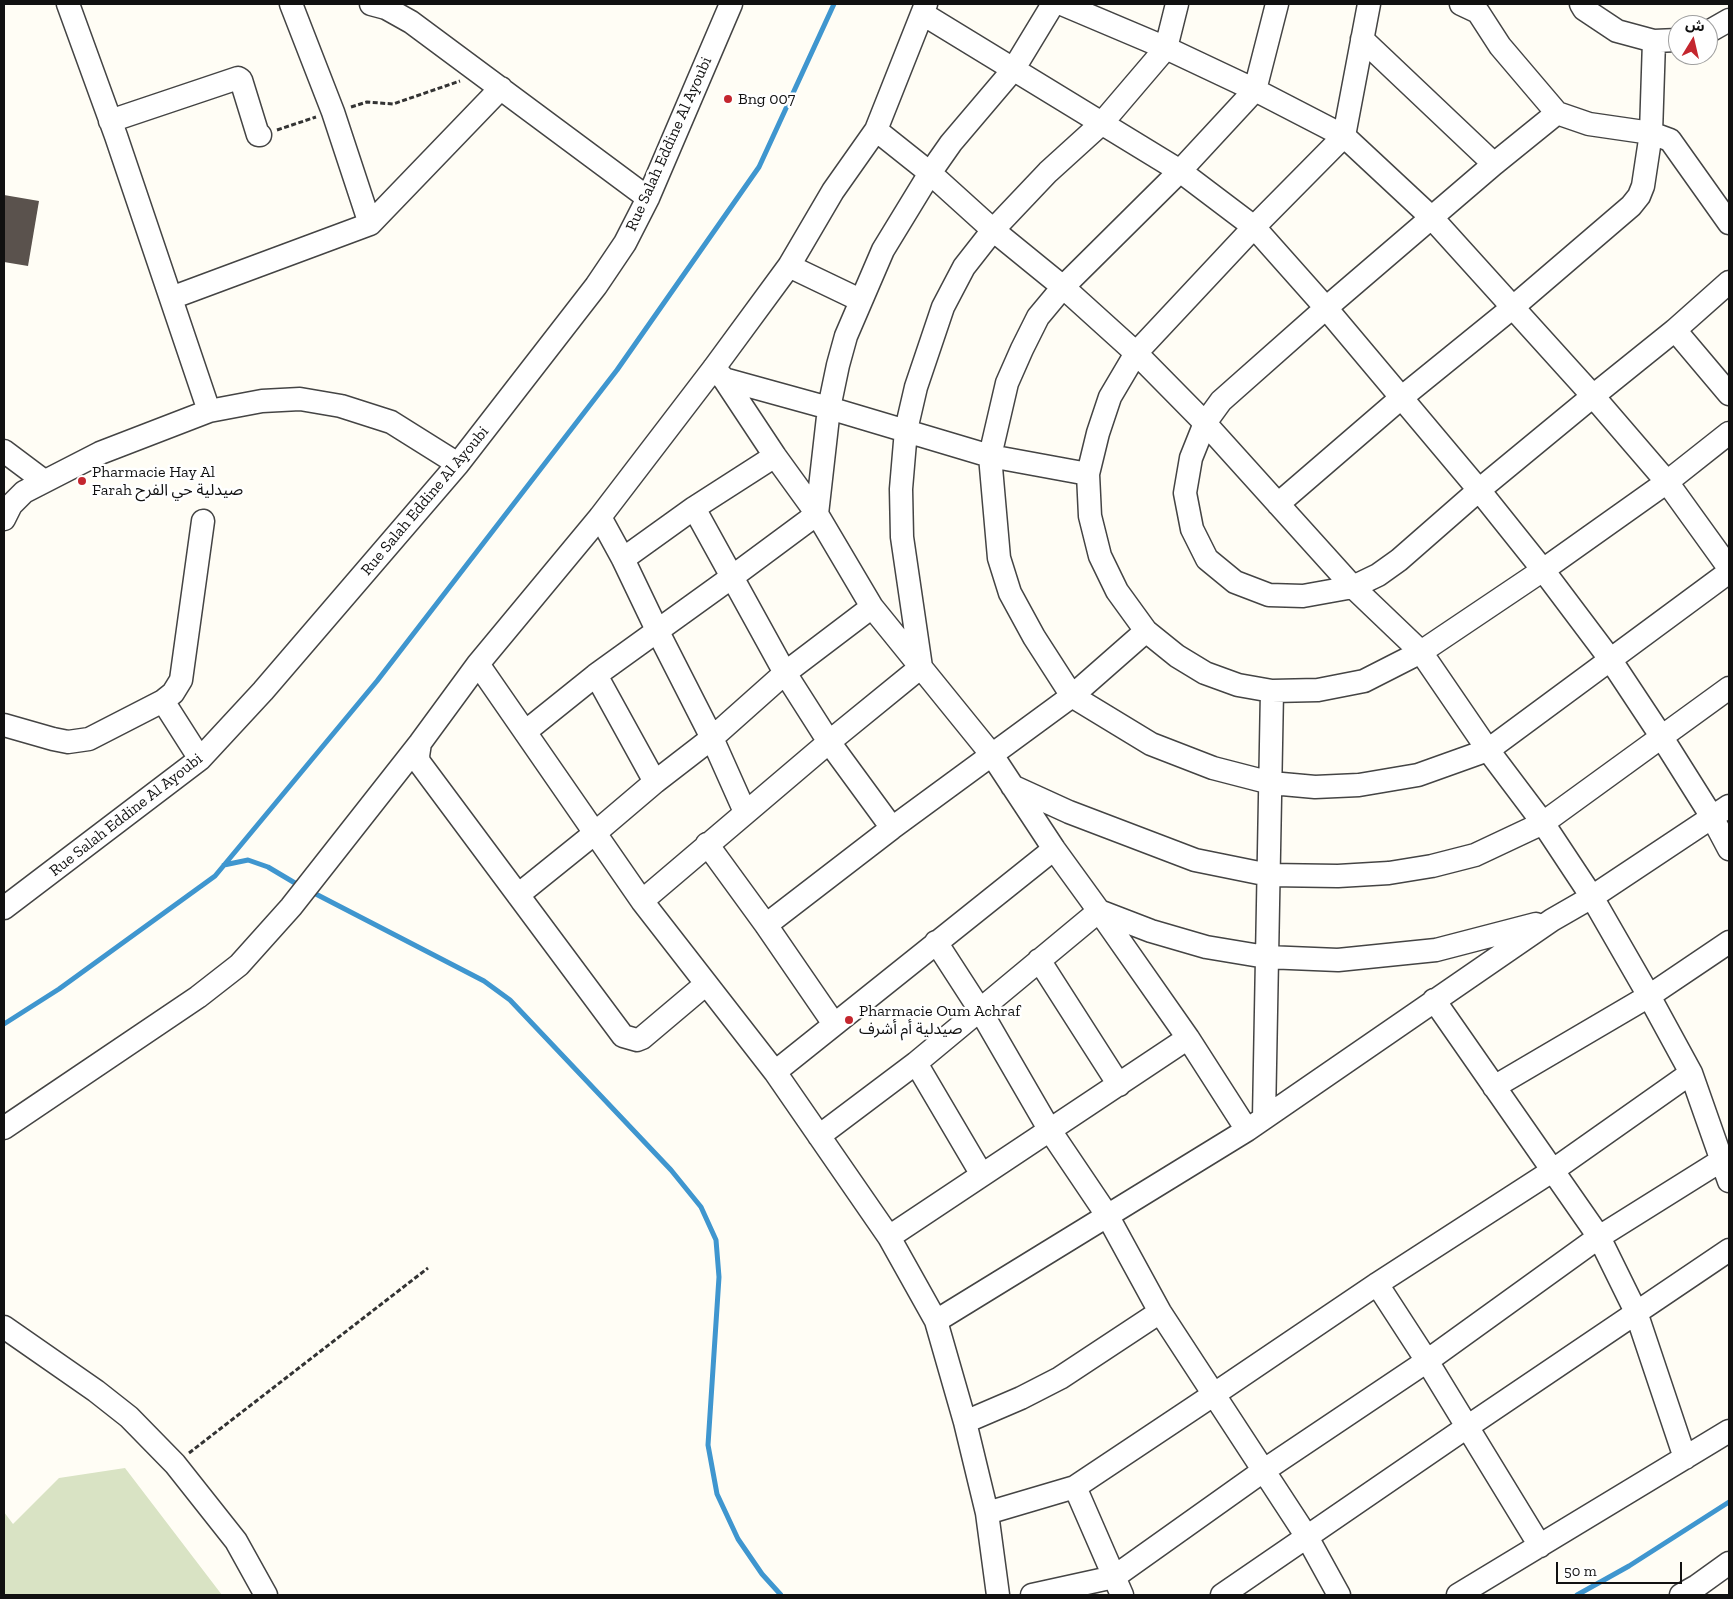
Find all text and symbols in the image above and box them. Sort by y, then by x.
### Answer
north arrow [1668,15,1718,65]
text: ش [1684,16,1706,36]
street label: Rue Salah Eddine Al Ayoubi [622,54,716,234]
place label: Bng 007 [738,89,795,109]
marker: Bng 007 [722,93,734,105]
street label: Rue Salah Eddine Al Ayoubi [357,423,493,579]
place label: Pharmacie Hay Al Farah صيدلية حي الفرح [92,462,243,500]
marker: Pharmacie Hay Al Farah صيدلية حي الفرح [76,475,88,487]
street label: Rue Salah Eddine Al Ayoubi [46,749,206,881]
place label: Pharmacie Oum Achraf صيدلية أم أشرف [859,1001,1020,1039]
marker: Pharmacie Oum Achraf صيدلية أم أشرف [843,1014,855,1026]
scale bar [1558,1552,1684,1584]
text: 50 m [1564,1562,1597,1580]

